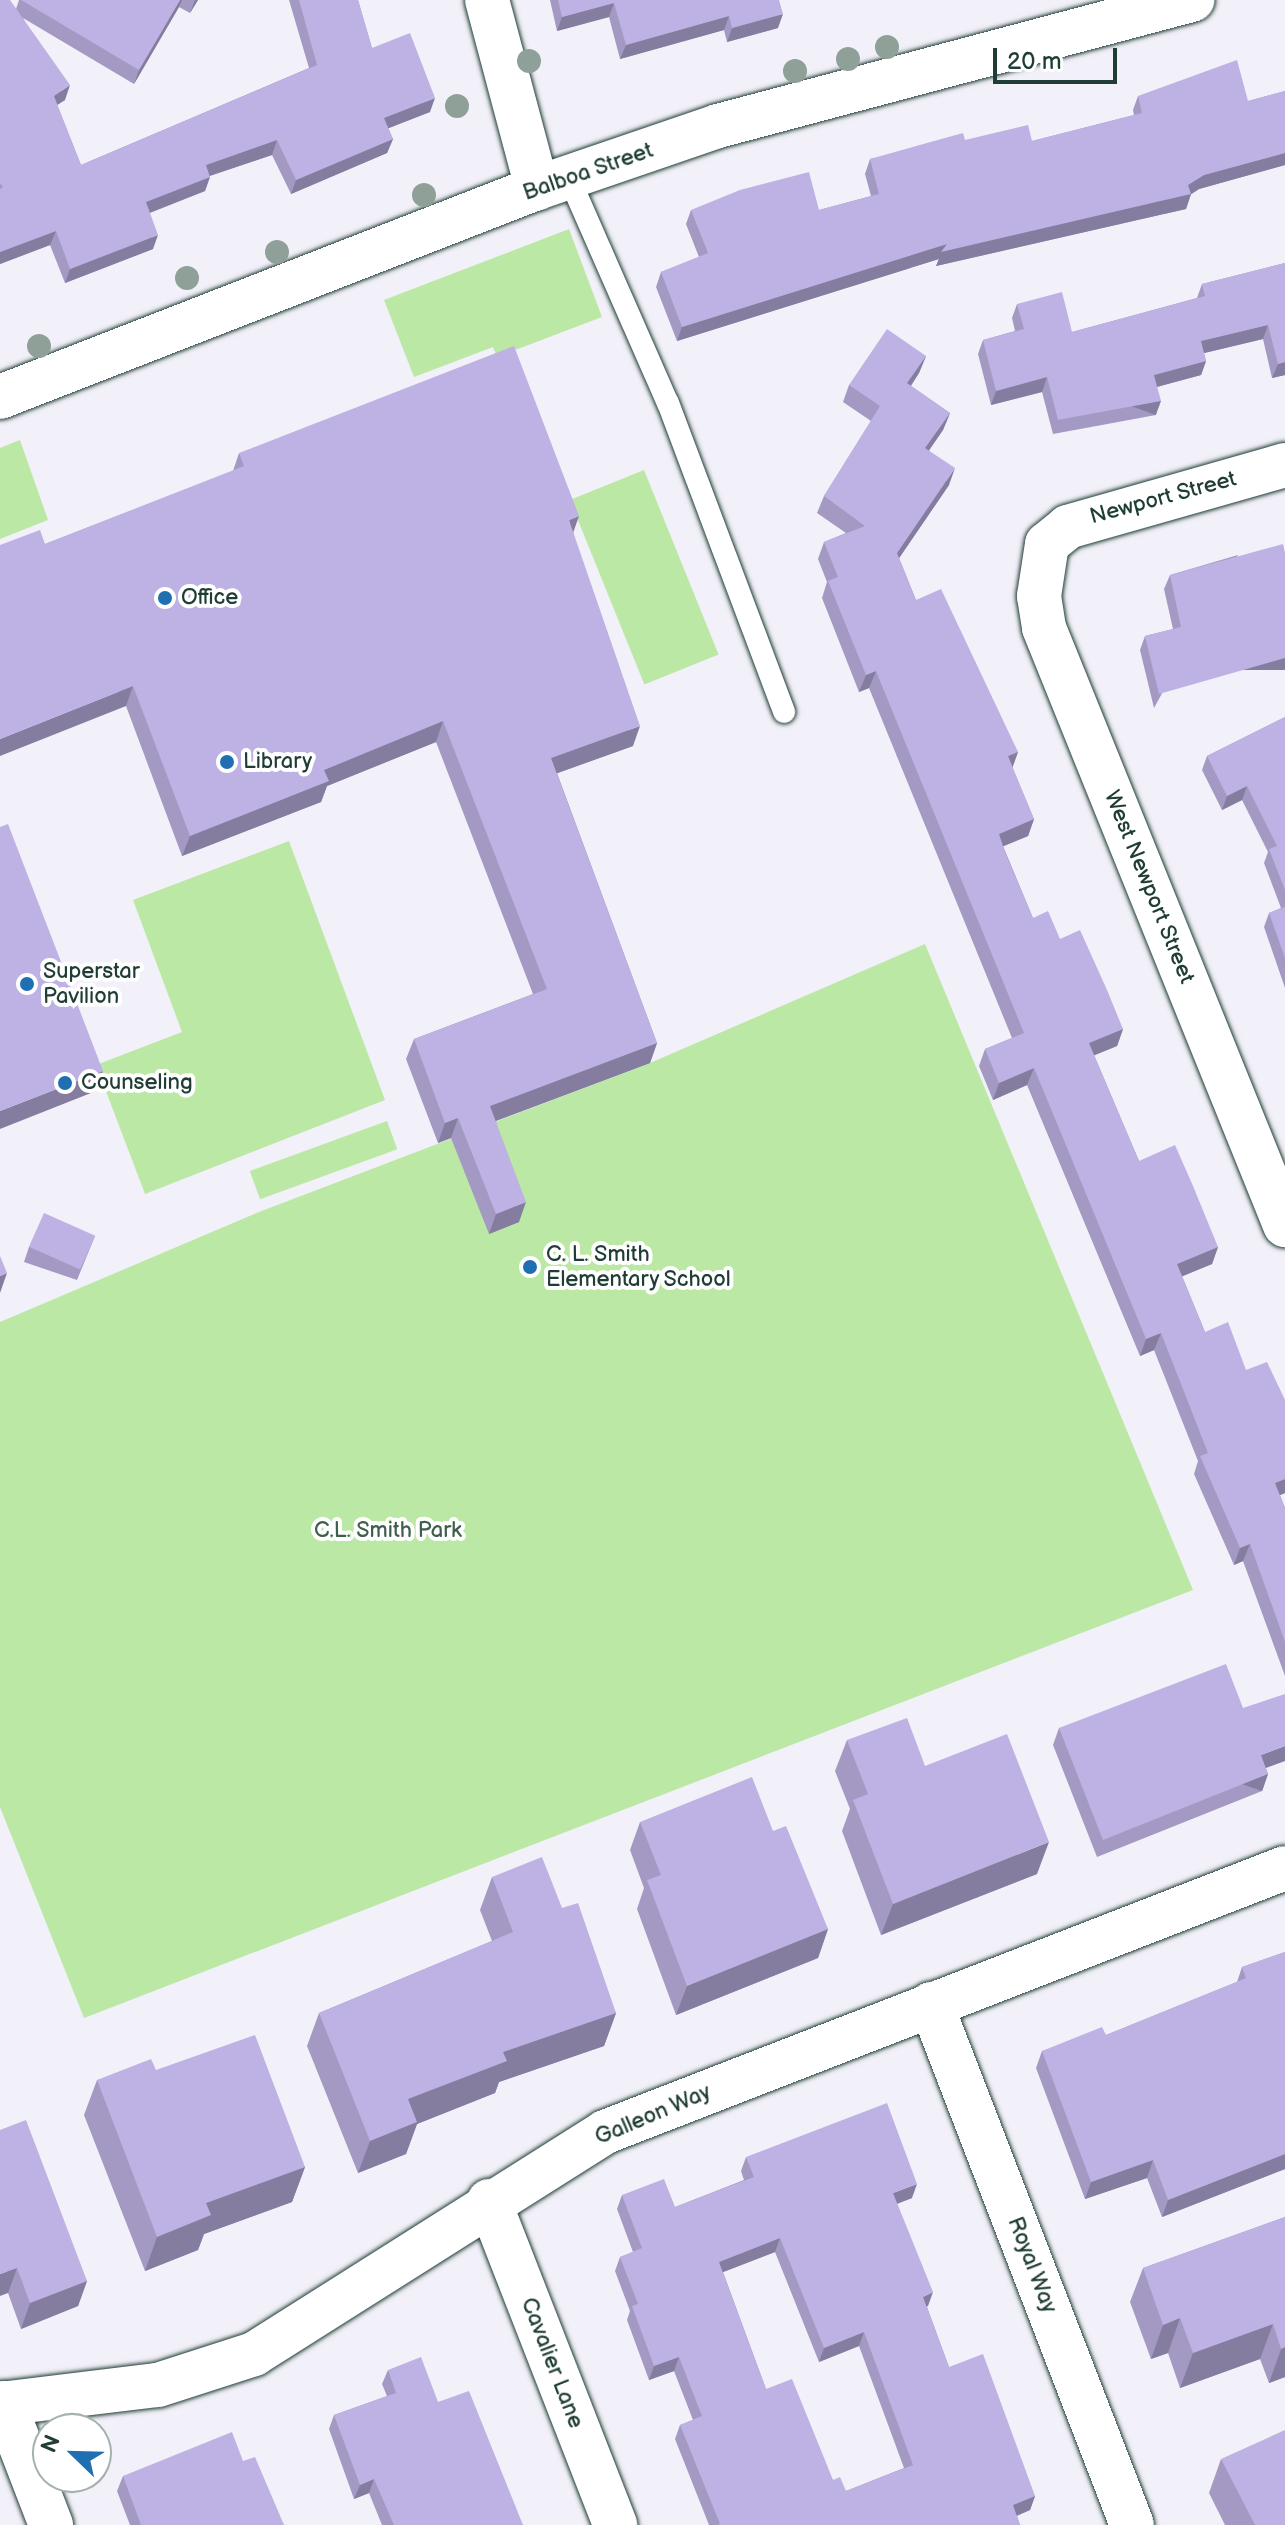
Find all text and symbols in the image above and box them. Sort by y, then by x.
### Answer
scale bar [997,32,1121,82]
text: 20 m [1007,47,1062,76]
street label: Balboa Street [519,137,657,207]
street label: Newport Street [1087,466,1239,530]
place label: Office [181,585,238,611]
marker: Office [156,589,174,607]
place label: Library [243,749,312,775]
marker: Library [218,753,236,771]
street label: West Newport Street [1098,786,1200,988]
place label: Superstar Pavilion [43,958,140,1010]
marker: Superstar Pavilion [18,975,36,993]
place label: Counseling [81,1070,193,1096]
marker: Counseling [56,1074,74,1092]
place label: C. L. Smith Elementary School [546,1241,732,1292]
marker: C. L. Smith Elementary School [521,1258,539,1276]
park label: C.L. Smith Park [314,1518,462,1544]
street label: Galleon Way [591,2079,715,2151]
street label: Royal Way [1001,2213,1063,2317]
street label: Cavalier Lane [515,2294,589,2432]
north arrow [32,2413,112,2493]
text: N [36,2431,67,2457]

